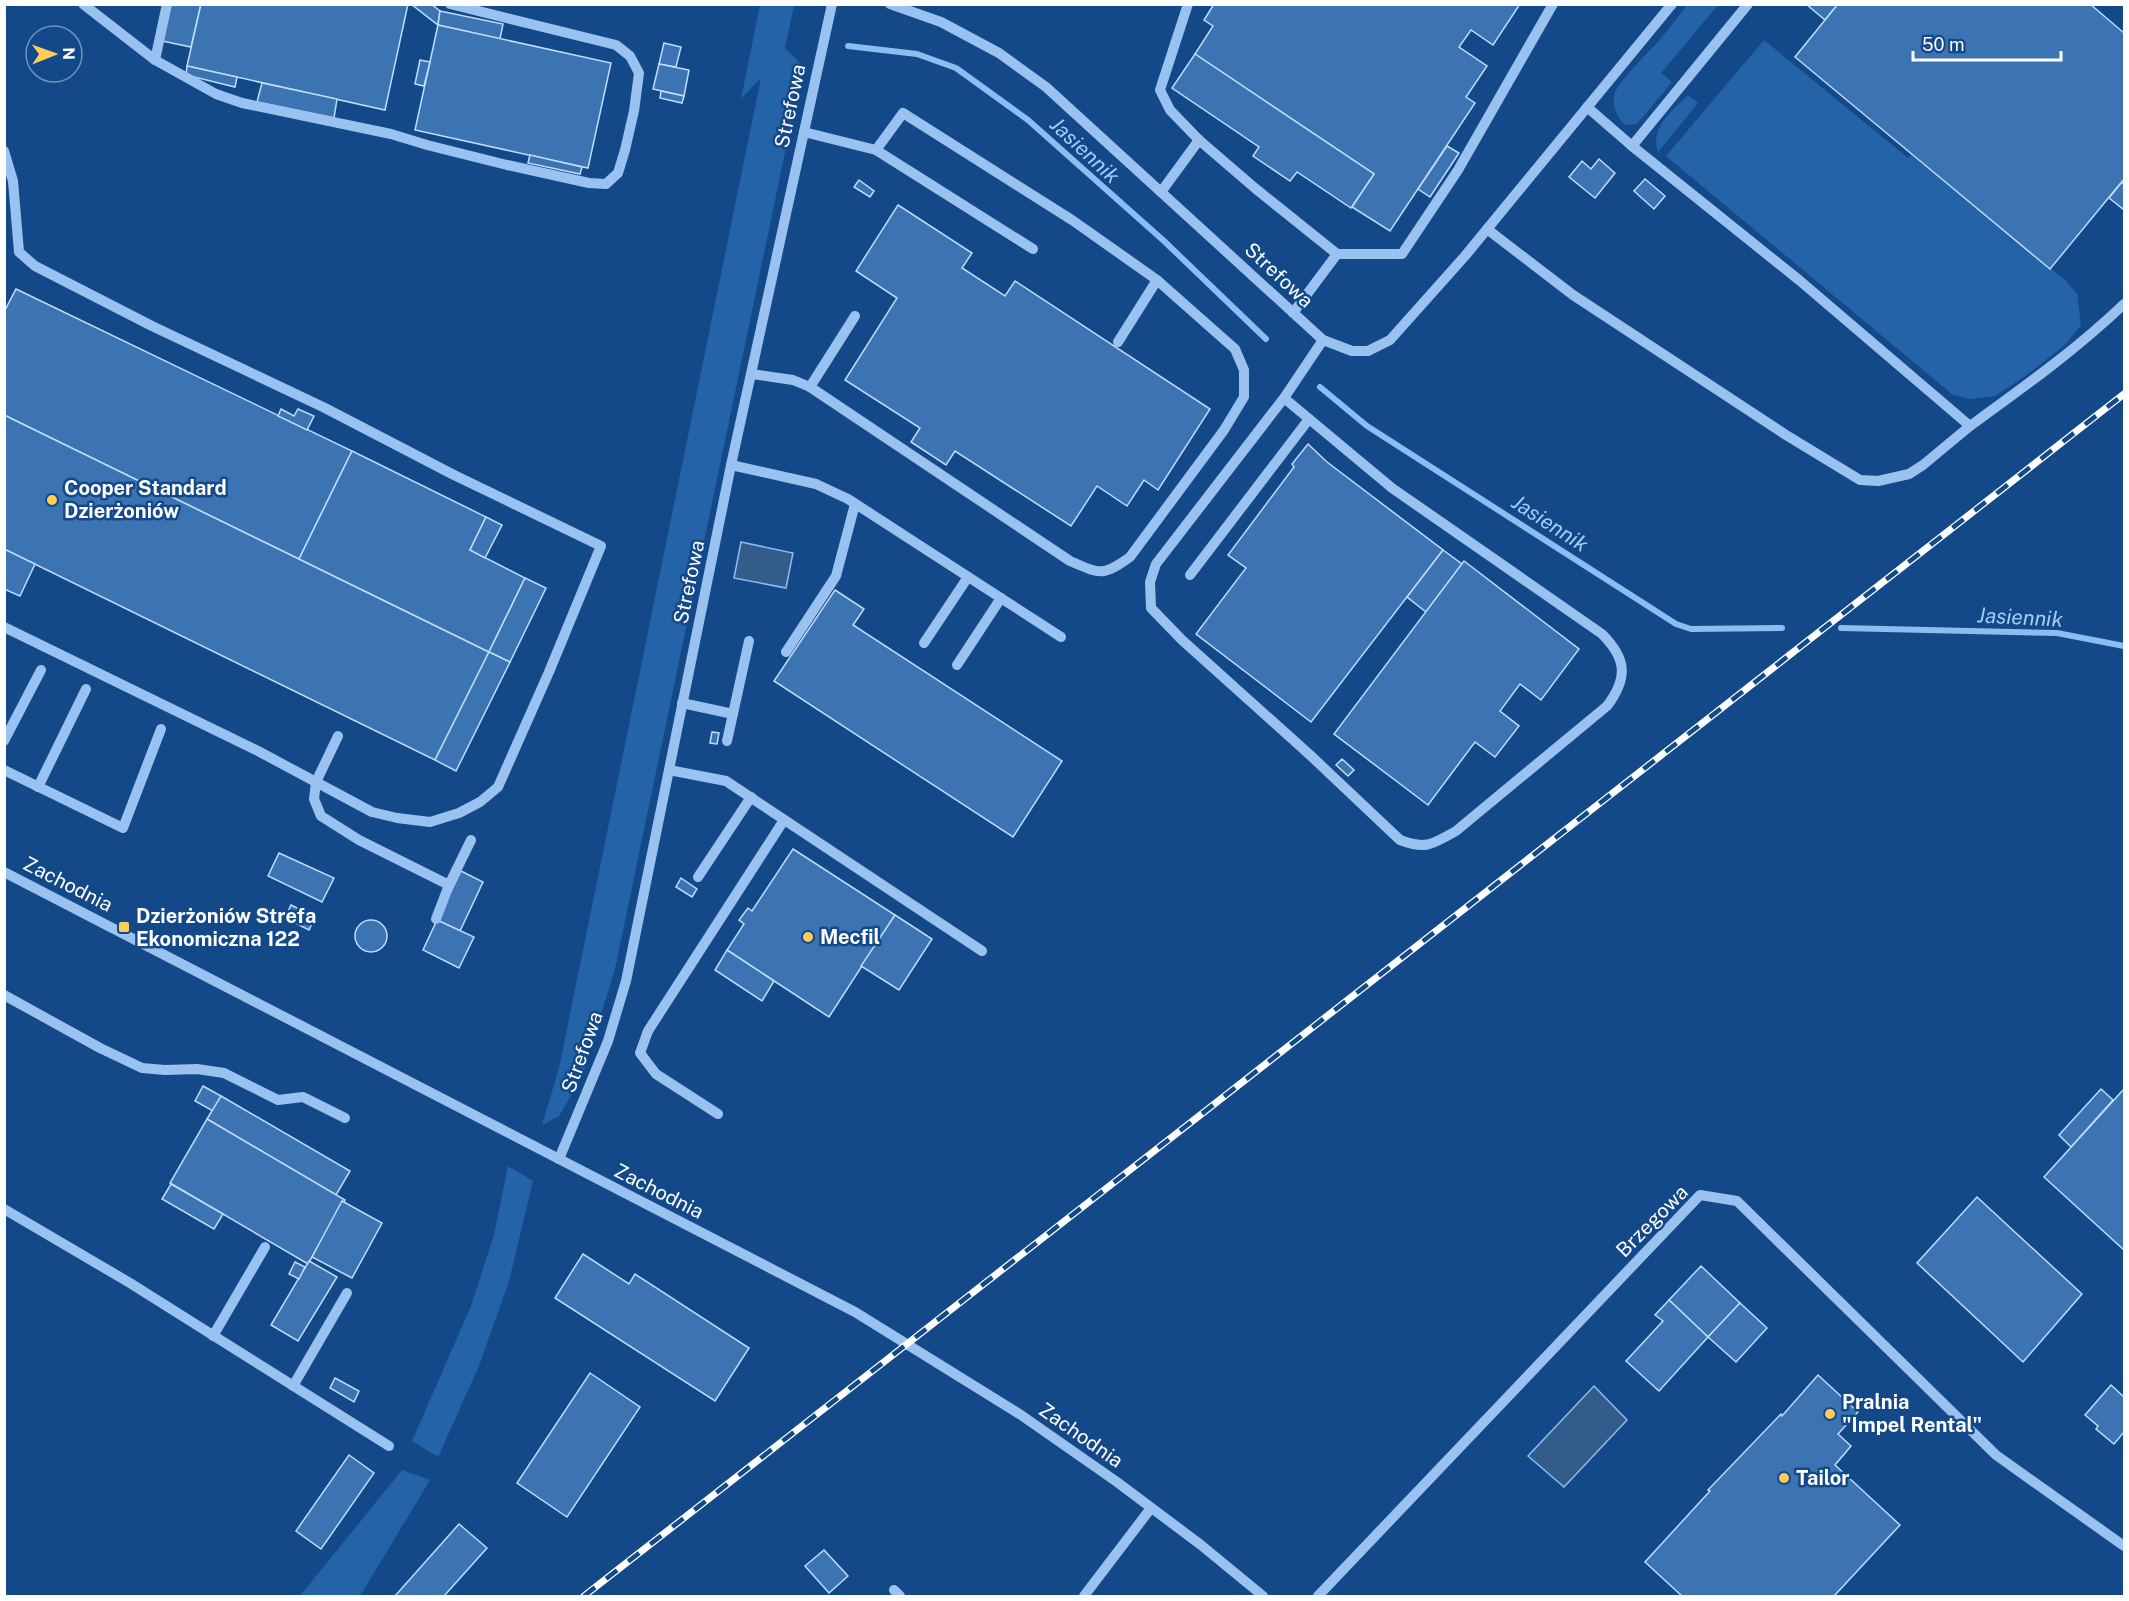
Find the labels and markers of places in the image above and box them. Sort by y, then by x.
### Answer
place label: Cooper Standard Dzierżoniów [64,476,227,523]
marker: Cooper Standard Dzierżoniów [45,493,59,507]
place label: Dzierżoniów Strefa Ekonomiczna 122 [136,904,316,951]
marker: Dzierżoniów Strefa Ekonomiczna 122 [117,920,131,934]
place label: Mecfil [820,925,880,949]
marker: Mecfil [801,930,815,944]
place label: Pralnia "Impel Rental" [1842,1390,1982,1437]
marker: Pralnia "Impel Rental" [1823,1407,1837,1421]
place label: Tailor [1796,1466,1850,1490]
marker: Tailor [1777,1471,1791,1485]

